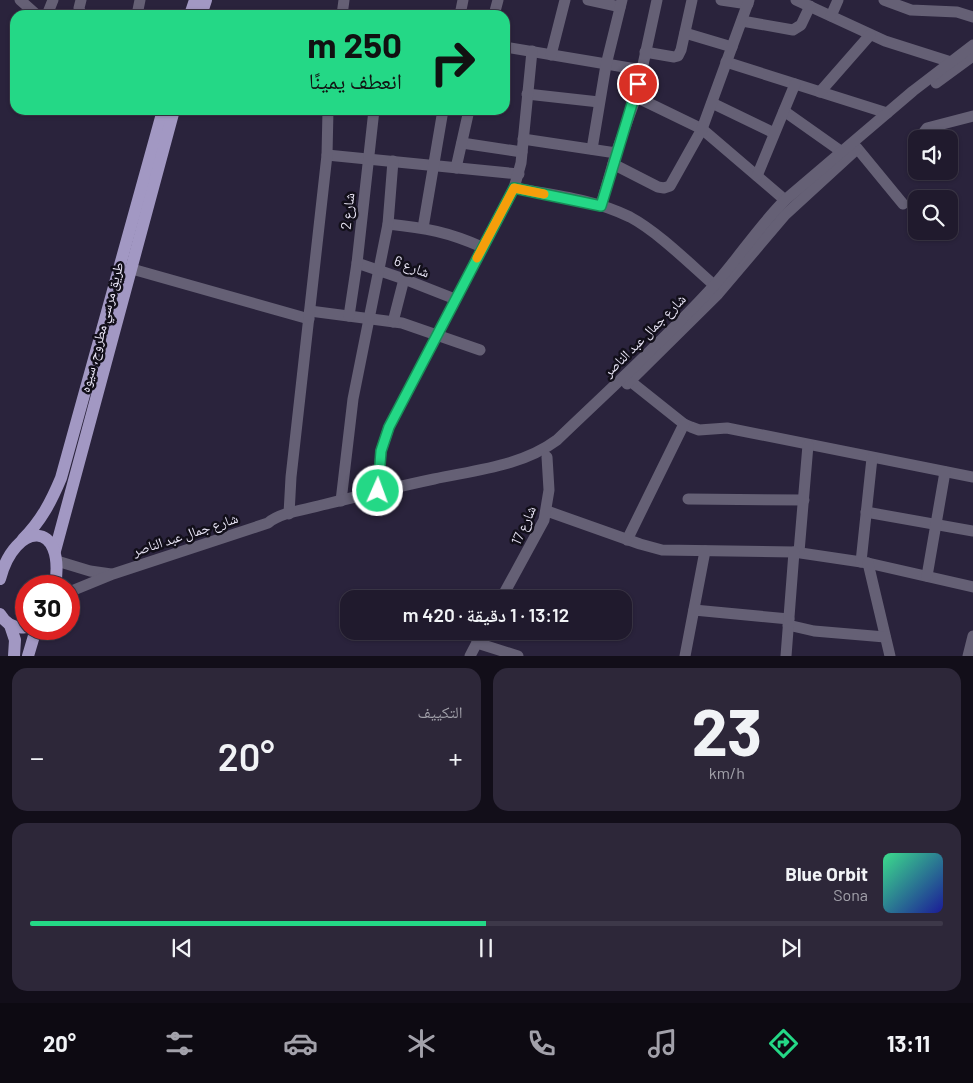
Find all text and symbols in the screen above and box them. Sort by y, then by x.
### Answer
text: 250 m [307,23,402,65]
icon: right [420,30,485,95]
pin [617,63,659,105]
text: انعطف يمينًا [309,67,402,93]
icon: arrive [624,70,652,98]
map controls [908,130,958,240]
button: sound [908,130,958,180]
button: search [908,190,958,240]
street label: شارع 2 [337,192,359,230]
street label: شارع 6 [391,251,432,282]
street label: طريق مرسي مطروح, سيوه [75,260,130,395]
street label: شارع جمال عبد الناصر [598,290,690,382]
position arrow [351,464,403,516]
street label: شارع 17 [507,503,541,548]
street label: شارع جمال عبد الناصر [129,509,241,561]
speed limit sign: 30 [15,575,80,640]
text: 13:12 · 1 دقيقة · 420 m [403,603,569,626]
text: 23 [691,691,762,769]
text: التكييف [418,702,463,721]
text: 20° [218,733,275,779]
text: − [30,740,44,774]
text: + [448,740,462,774]
text: km/h [709,763,745,782]
text: Blue Orbit [785,862,868,885]
text: Sona [833,885,868,904]
icon: previous [168,934,196,962]
icon: pause [472,934,500,962]
icon: next [777,934,805,962]
icon: filters [162,1026,197,1061]
icon: car [283,1026,318,1061]
icon: climate [404,1026,439,1061]
icon: phone [524,1026,559,1061]
icon: music [645,1026,680,1061]
icon: directions [766,1026,801,1061]
text: 20° [43,1030,76,1056]
text: 13:11 [887,1030,930,1056]

